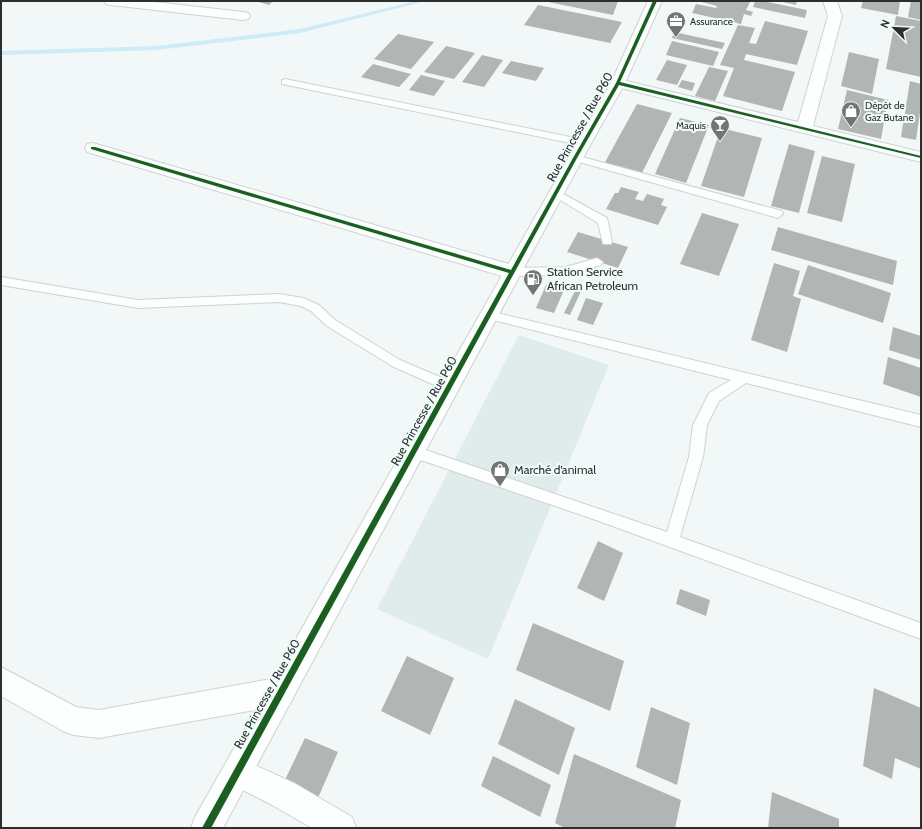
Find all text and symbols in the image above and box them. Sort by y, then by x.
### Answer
north arrow [874,8,914,48]
office icon: Assurance [665,10,687,38]
place label: Assurance [690,15,733,28]
text: N [877,18,893,30]
street label: Rue Princesse / Rue P60 [543,69,616,184]
place label: Dépôt de Gaz Butane [865,99,914,124]
shop icon: Dépôt de Gaz Butane [840,100,862,128]
bar icon: Maquis [709,114,731,142]
place label: Maquis [676,119,706,132]
place label: Station Service African Petroleum [547,264,638,293]
fuel station icon: Station Service African Petroleum [522,268,544,296]
street label: Rue Princesse / Rue P60 [387,353,460,468]
shop icon: Marché d’animal [489,459,511,487]
place label: Marché d’animal [514,462,596,477]
street label: Rue Princesse / Rue P60 [230,636,303,751]

